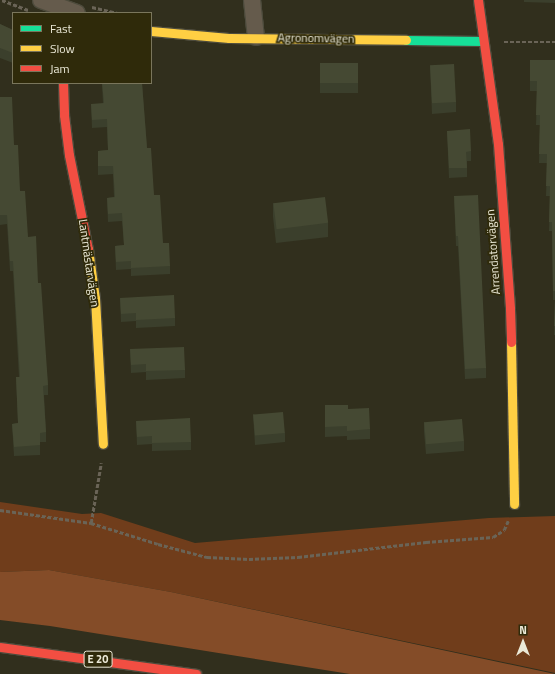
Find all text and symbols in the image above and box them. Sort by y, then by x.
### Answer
legend [12,12,152,84]
text: Fast [50,19,72,38]
street label: Agronomvägen [278,30,354,46]
text: Slow [50,39,75,58]
text: Jam [50,59,70,78]
street label: Arrendatorvägen [483,209,503,295]
street label: Lantmästarvägen [76,218,102,308]
north arrow [503,622,543,662]
text: N [519,622,527,638]
road number: E 20 [83,650,113,668]

